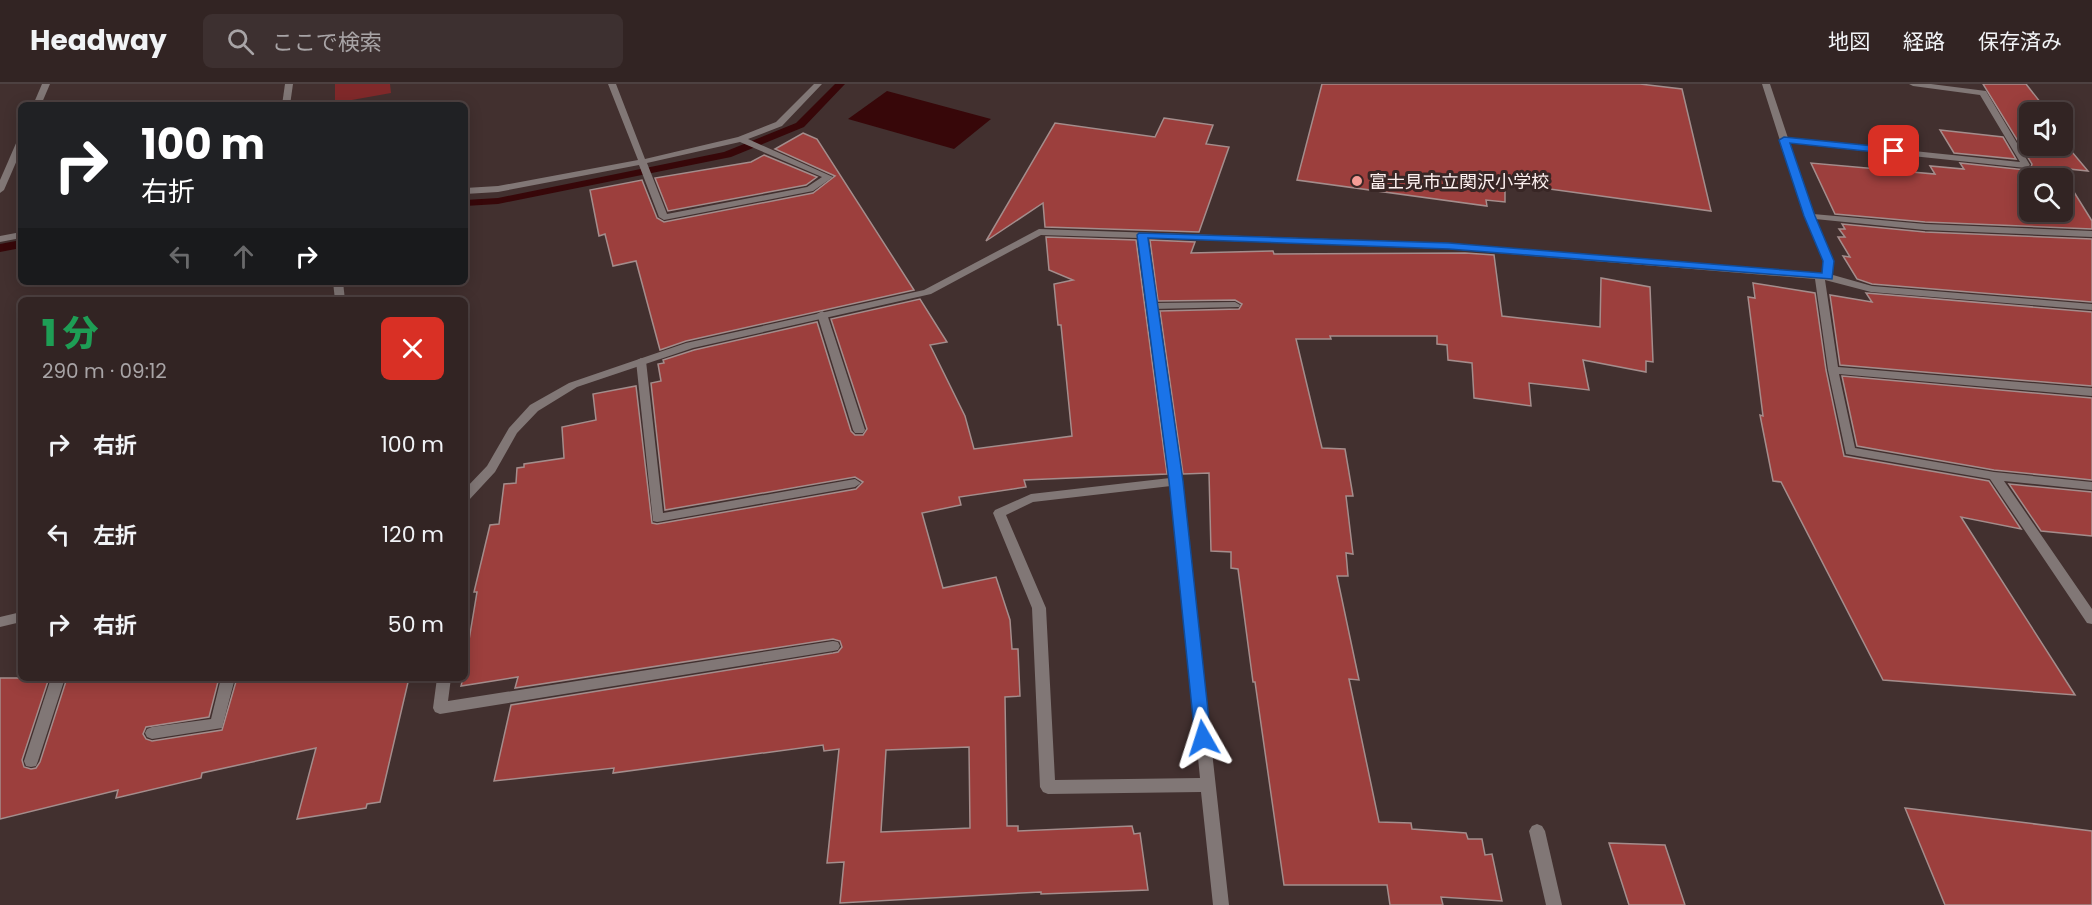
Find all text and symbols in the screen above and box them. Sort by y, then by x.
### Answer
search box [203,14,623,68]
text: Headway [30,21,167,60]
icon: search [224,25,257,58]
text: ここで検索 [272,27,382,58]
text: 地図 [1828,27,1870,56]
text: 経路 [1903,27,1945,56]
text: 保存済み [1978,27,2062,56]
map controls [2019,102,2073,222]
button: sound [2019,102,2073,156]
text: 100 m [141,115,265,174]
pin [1868,125,1919,176]
icon: right [42,126,120,204]
icon: arrive [1877,134,1910,167]
button: search [2019,168,2073,222]
place label: 富士見市立関沢小学校 [1369,169,1549,194]
text: 右折 [141,173,195,210]
marker: 富士見市立関沢小学校 [1350,174,1364,188]
icon: left [164,240,197,273]
icon: ahead [227,240,260,273]
icon: right [290,240,323,273]
text: 1 分 [42,308,99,359]
button: close [381,317,444,380]
text: 290 m · 09:12 [42,357,167,385]
icon: right [42,428,75,461]
text: 100 m [381,429,444,460]
text: 右折 [93,430,137,461]
icon: left [42,518,75,551]
text: 120 m [382,519,444,550]
text: 左折 [93,520,137,551]
icon: right [42,608,75,641]
text: 50 m [388,609,444,640]
text: 右折 [93,610,137,641]
position arrow [1171,706,1235,770]

